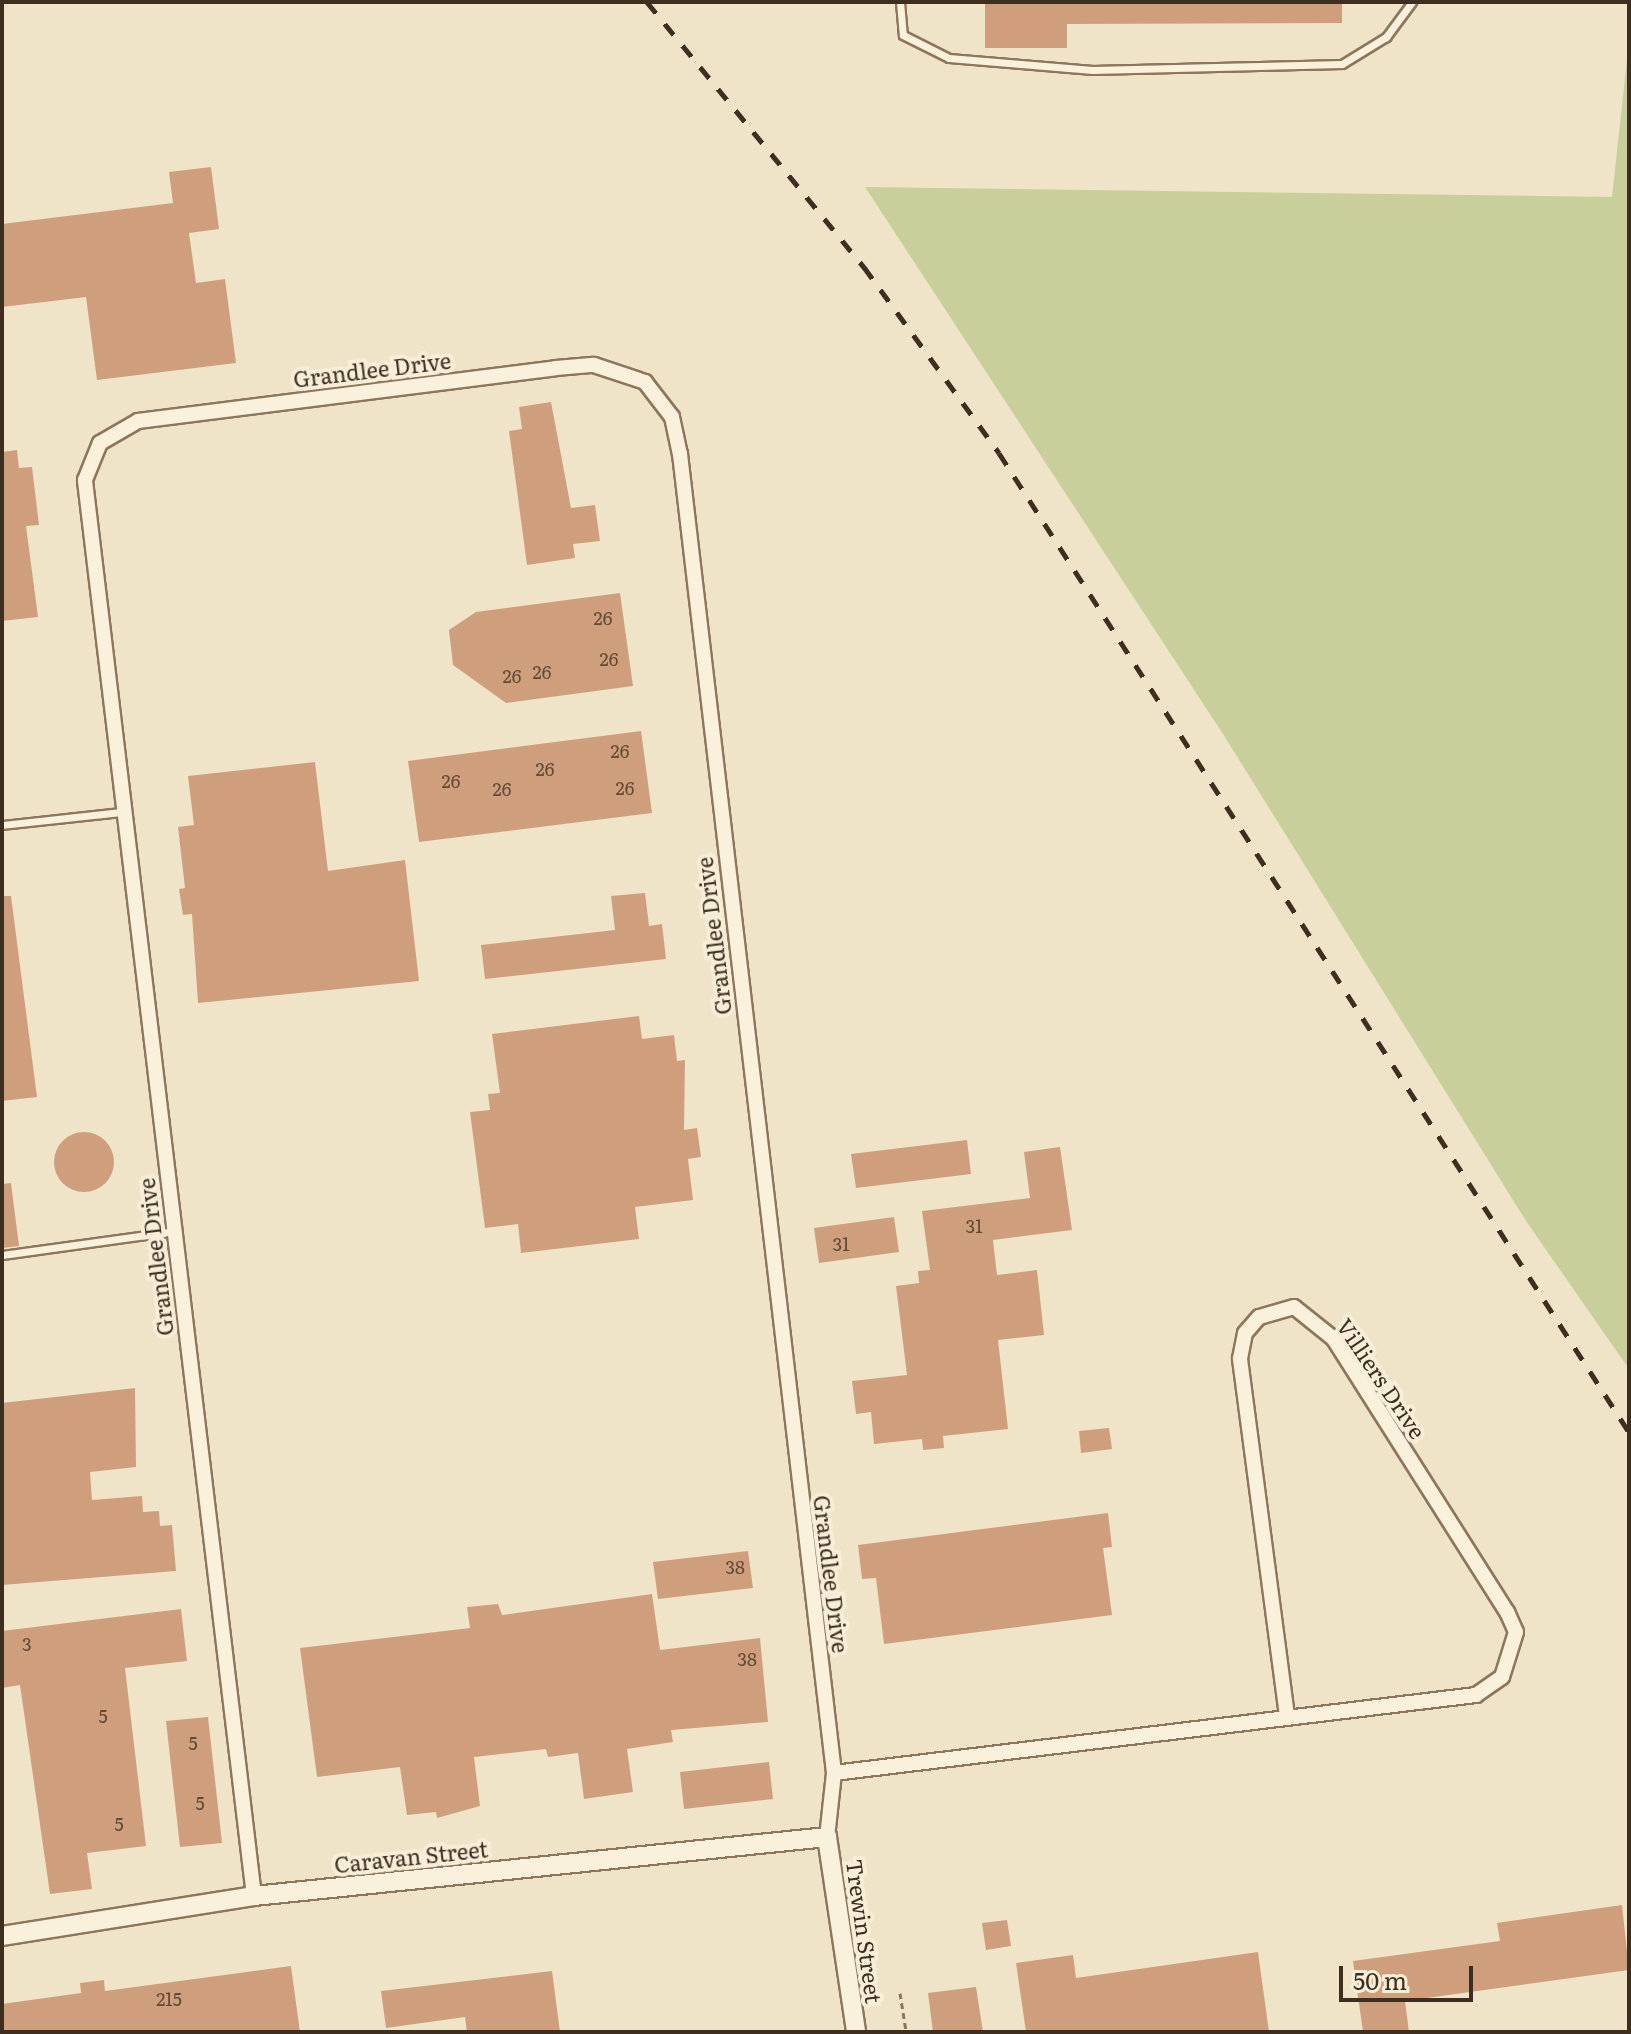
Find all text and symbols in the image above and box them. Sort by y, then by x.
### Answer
street label: Grandlee Drive [292,346,452,392]
house number: 26 [594,607,612,629]
house number: 26 [600,648,618,670]
house number: 26 [533,661,551,683]
house number: 26 [503,665,521,687]
house number: 26 [611,740,629,762]
house number: 26 [536,758,554,780]
house number: 26 [442,770,460,792]
house number: 26 [616,777,634,799]
house number: 26 [493,778,511,800]
street label: Grandlee Drive [690,856,736,1016]
street label: Grandlee Drive [132,1177,178,1337]
house number: 31 [965,1215,983,1237]
house number: 31 [832,1233,850,1255]
street label: Villiers Drive [1332,1313,1432,1443]
street label: Grandlee Drive [809,1494,855,1654]
house number: 38 [725,1556,745,1578]
house number: 3 [22,1633,32,1655]
house number: 38 [737,1648,757,1670]
house number: 5 [98,1705,108,1727]
house number: 5 [188,1732,198,1754]
house number: 5 [195,1792,205,1814]
house number: 5 [114,1813,124,1835]
street label: Caravan Street [333,1835,489,1877]
street label: Trewin Street [842,1857,888,2005]
scale bar [1343,1950,1477,2000]
text: 50 m [1353,1962,1407,1997]
house number: 215 [156,1988,182,2010]

